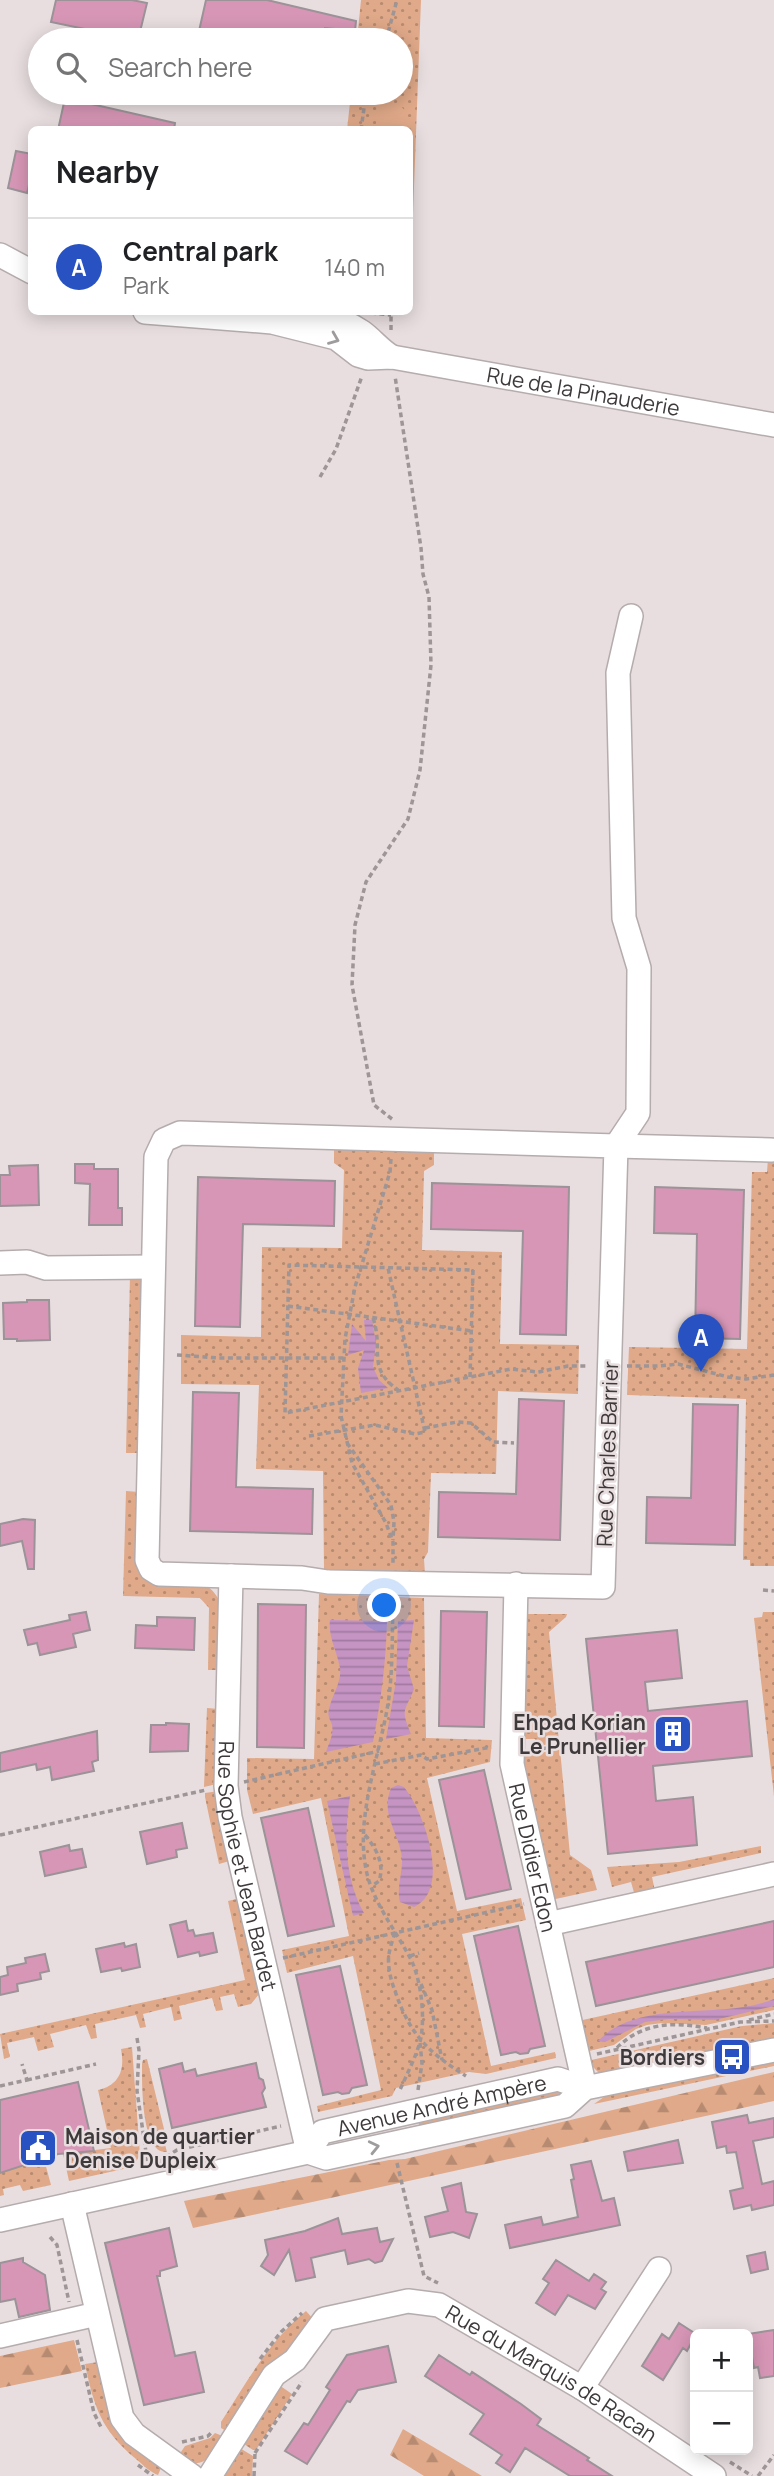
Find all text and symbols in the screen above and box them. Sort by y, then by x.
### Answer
search box [28,28,413,105]
icon: search [52,48,90,86]
text: Search here [108,49,253,85]
text: Nearby [56,151,159,192]
text: Central park [123,233,278,269]
text: A [71,251,87,283]
text: 140 m [324,251,385,283]
text: Park [123,269,169,301]
one-way arrow [327,331,339,345]
street label: Rue de la Pinauderie [485,360,682,422]
pin: A [678,1314,724,1372]
street label: Rue Charles Barrier [590,1360,624,1547]
your location [367,1588,401,1622]
place label: Ehpad Korian Le Prunellier [513,1708,646,1760]
building icon: Ehpad Korian Le Prunellier [652,1713,694,1755]
street label: Rue Sophie et Jean Bardet [212,1741,284,1993]
street label: Rue Didier Edon [503,1780,563,1935]
bus stop icon: Bordiers [711,2036,753,2078]
place label: Bordiers [620,2043,705,2071]
street label: Avenue André Ampère [334,2068,549,2142]
place label: Maison de quartier Denise Dupleix [65,2122,255,2174]
public building icon: Maison de quartier Denise Dupleix [17,2127,59,2169]
one-way arrow [368,2141,380,2156]
street label: Rue du Marquis de Racan [441,2298,663,2448]
map controls [690,2329,753,2455]
button: + [690,2329,753,2392]
button: − [690,2392,753,2455]

